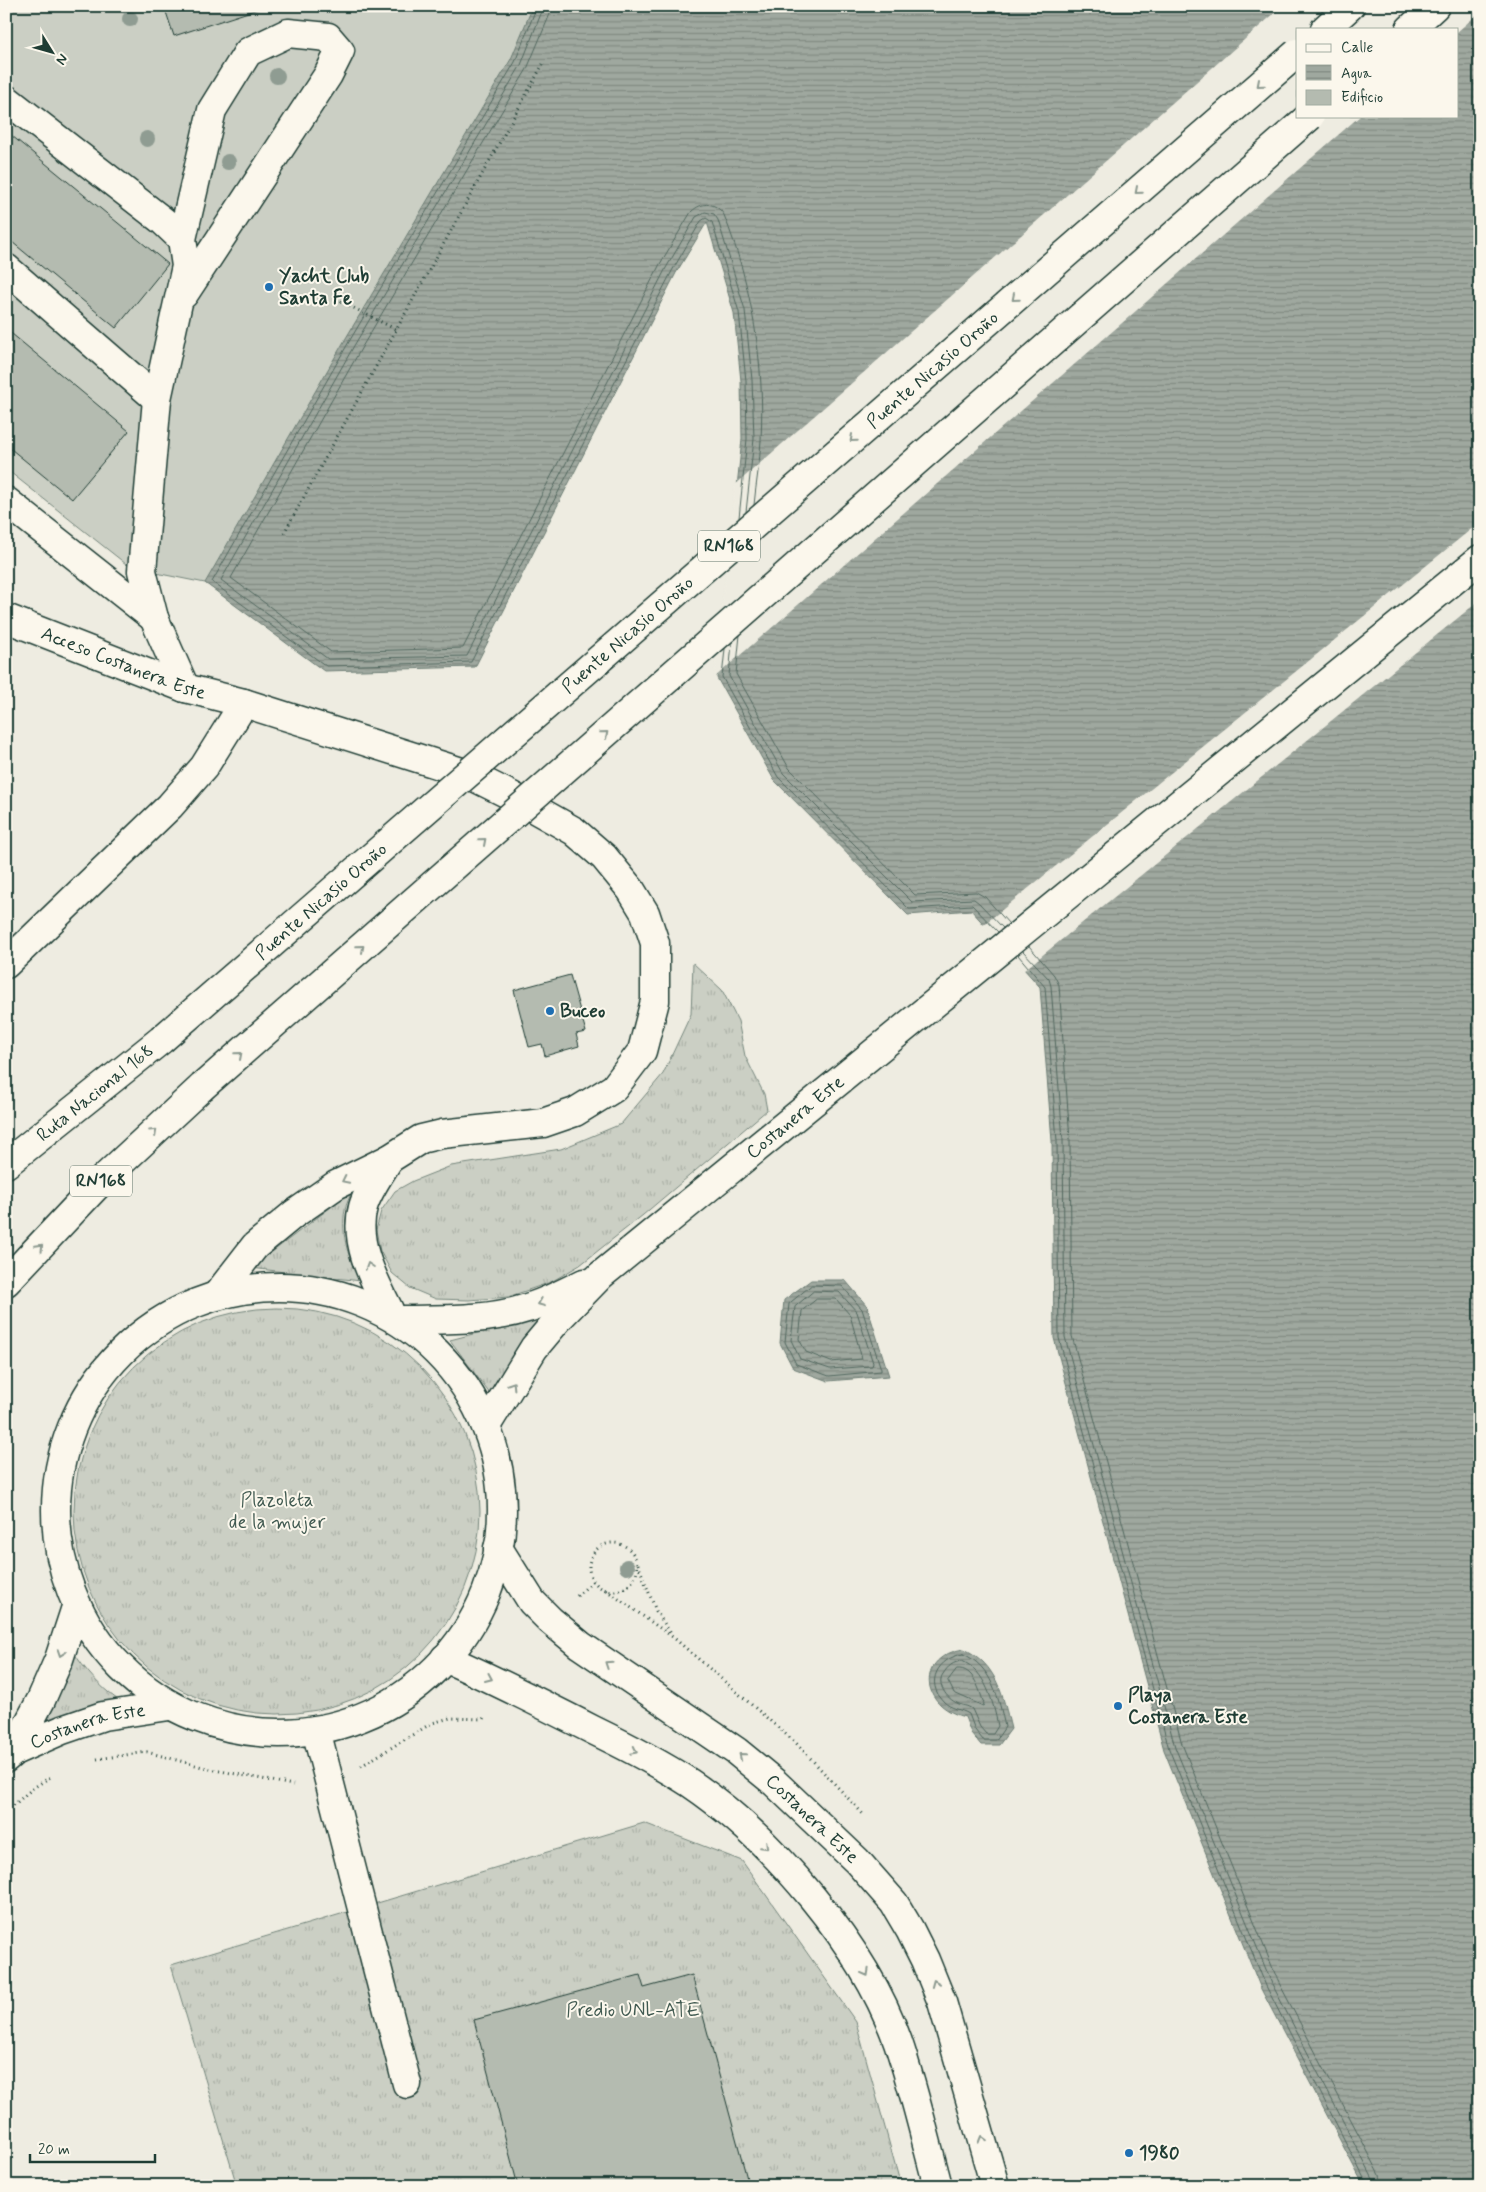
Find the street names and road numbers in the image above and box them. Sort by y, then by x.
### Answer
street label: Puente Nicasio Oroño [861,305,1004,434]
road number: RN168 [698,530,760,562]
street label: Puente Nicasio Oroño [556,570,699,699]
street label: Acceso Costanera Este [38,621,208,705]
street label: Puente Nicasio Oroño [250,837,392,965]
street label: Ruta Nacional 168 [31,1038,159,1147]
street label: Costanera Este [741,1069,849,1164]
road number: RN168 [70,1166,132,1196]
street label: Costanera Este [26,1697,147,1755]
street label: Costanera Este [761,1768,864,1869]

